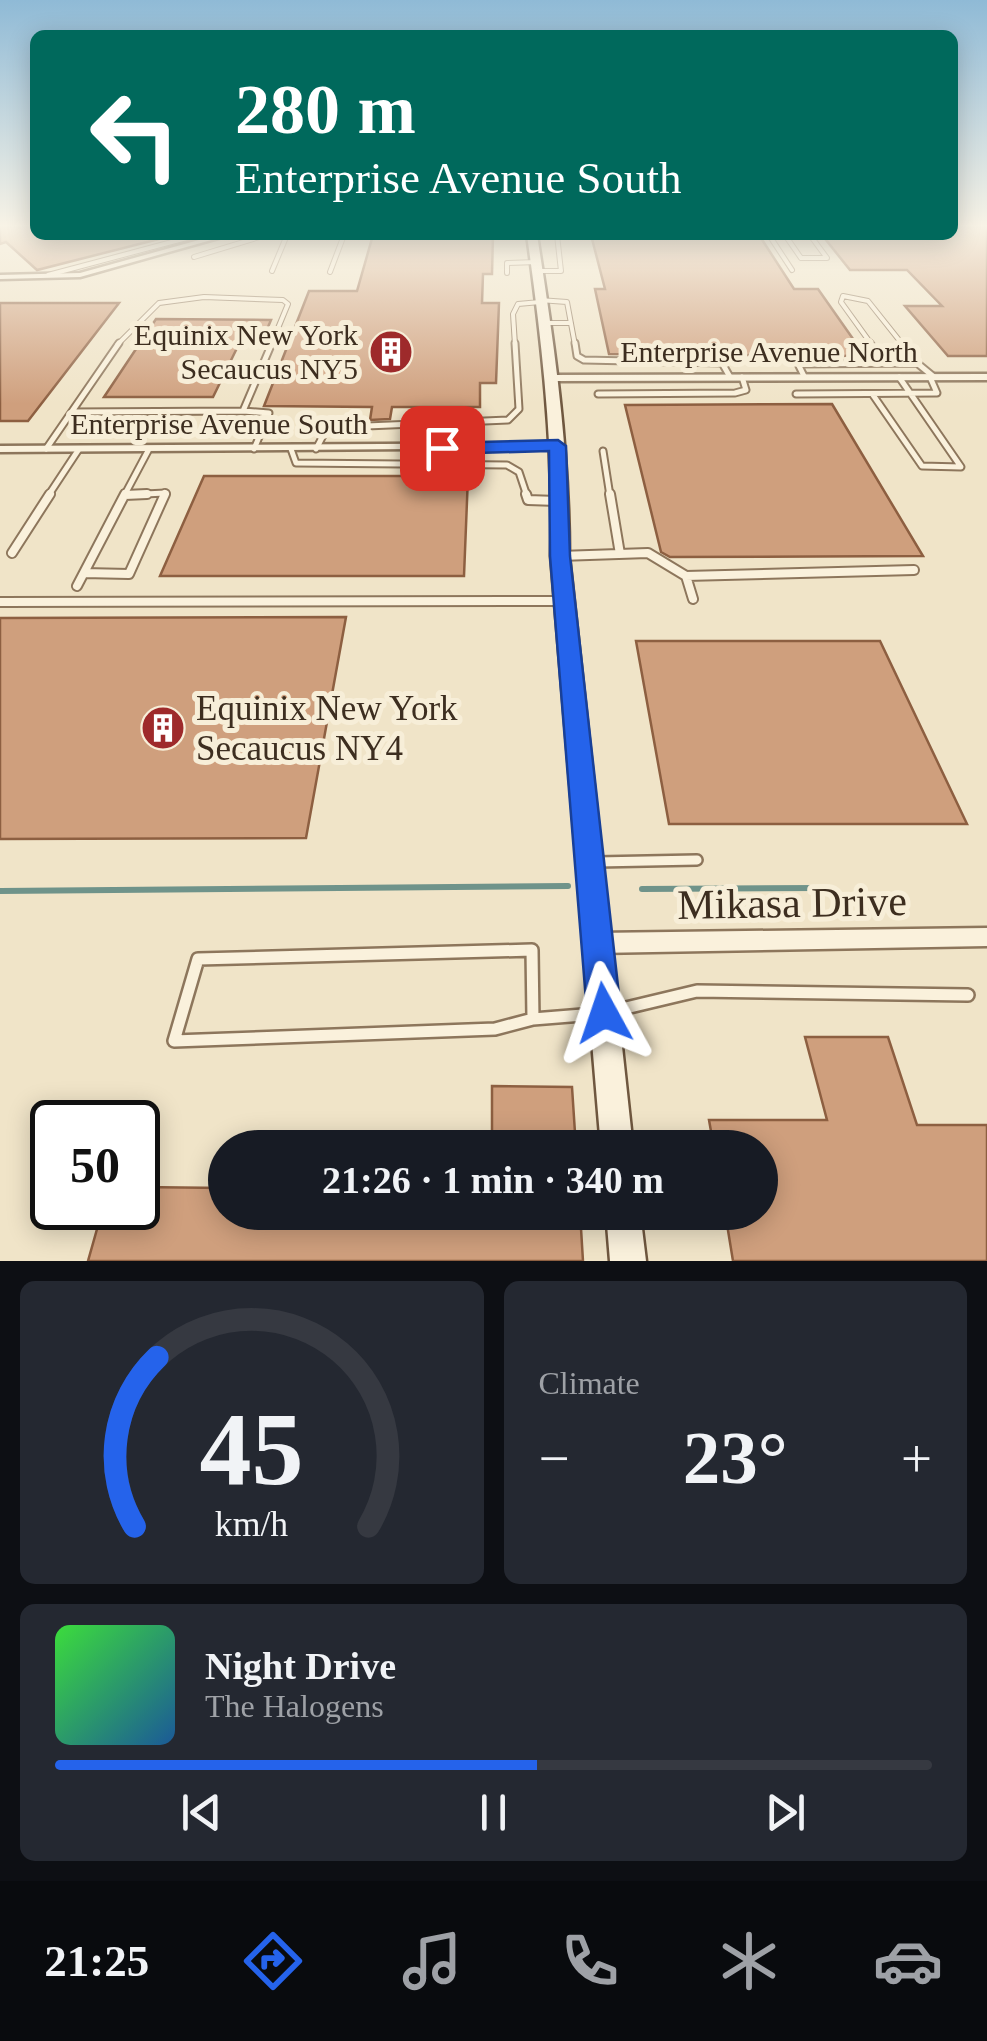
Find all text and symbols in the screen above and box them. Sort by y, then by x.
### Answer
icon: left [70,70,200,200]
text: 280 m [235,71,416,148]
text: Enterprise Avenue South [235,153,682,203]
place label: Equinix New York Secaucus NY5 [134,318,358,385]
building icon: Equinix New York Secaucus NY5 [368,329,414,375]
street label: Enterprise Avenue North [620,335,918,368]
pin [400,406,485,491]
street label: Enterprise Avenue South [70,407,368,440]
icon: arrive [415,421,470,476]
place label: Equinix New York Secaucus NY4 [196,689,458,768]
building icon: Equinix New York Secaucus NY4 [140,705,186,751]
street label: Mikasa Drive [677,878,907,928]
position arrow [552,961,656,1065]
speed limit sign: 50 [30,1100,160,1230]
text: 21:26 · 1 min · 340 m [322,1159,664,1201]
text: Climate [539,1365,640,1401]
text: 45 [200,1391,304,1506]
text: 23° [683,1416,788,1499]
text: − [539,1428,570,1489]
text: + [901,1428,932,1489]
text: km/h [215,1504,289,1544]
text: Night Drive [205,1645,396,1687]
text: The Halogens [205,1688,384,1724]
icon: previous [174,1785,229,1840]
icon: pause [466,1785,521,1840]
icon: next [758,1785,813,1840]
icon: directions [238,1926,308,1996]
icon: music [397,1926,467,1996]
icon: phone [555,1926,625,1996]
icon: climate [714,1926,784,1996]
icon: car [873,1926,943,1996]
text: 21:25 [44,1936,149,1986]

